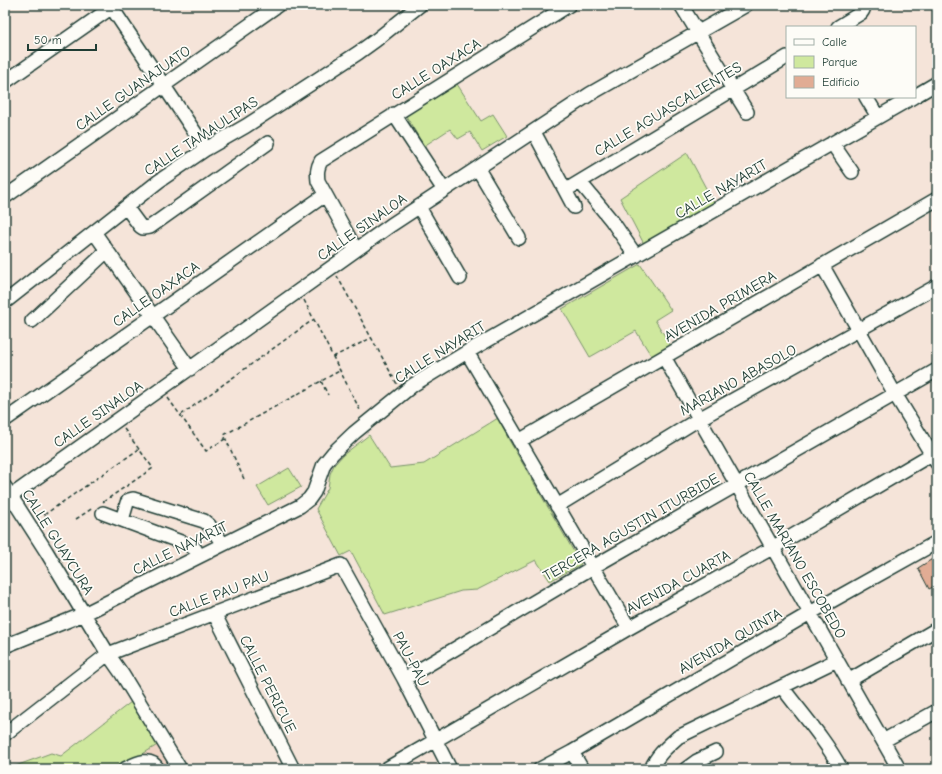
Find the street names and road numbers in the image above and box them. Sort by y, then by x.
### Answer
street label: CALLE OAXACA [388,34,484,104]
street label: CALLE GUANAJUATO [72,42,194,134]
street label: CALLE AGUASCALIENTES [591,58,745,160]
street label: CALLE TAMAULIPAS [141,92,261,180]
street label: CALLE NAYARIT [672,155,770,223]
street label: CALLE SINALOA [314,189,410,265]
street label: CALLE OAXACA [109,257,203,331]
street label: AVENIDA PRIMERA [661,266,780,345]
street label: CALLE NAYARIT [391,317,489,387]
street label: MARIANO ABASOLO [676,340,800,420]
street label: CALLE SINALOA [50,376,146,452]
street label: CALLE MARIANO ESCOBEDO [740,468,850,642]
street label: TERCERA AGUSTIN ITURBIDE [540,469,722,585]
street label: CALLE GUAYCURA [18,486,98,598]
street label: CALLE NAYARIT [130,517,231,579]
street label: AVENIDA CUARTA [623,546,733,618]
street label: CALLE PAU PAU [166,567,272,621]
street label: AVENIDA QUINTA [675,604,785,678]
street label: PAU-PAU [389,628,433,690]
street label: CALLE PERICUE [236,632,300,736]

